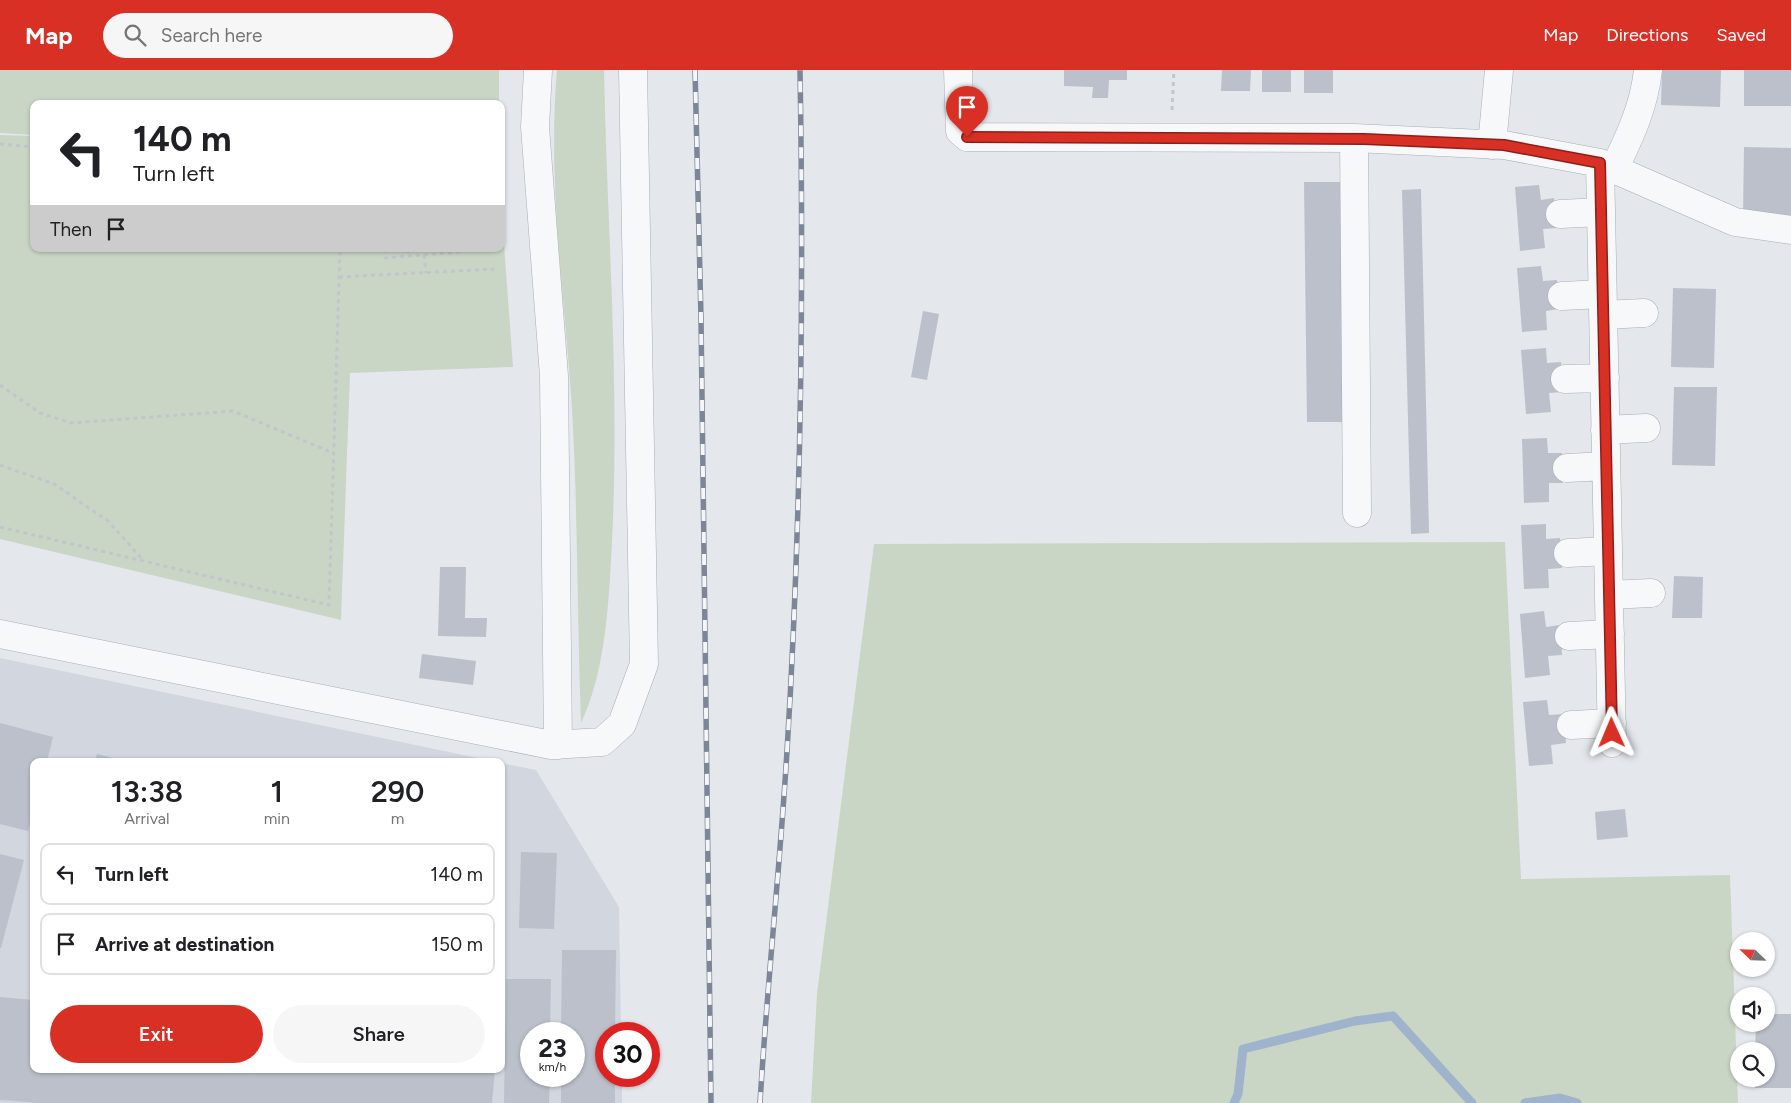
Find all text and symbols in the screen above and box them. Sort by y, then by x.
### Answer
search box [103,13,453,58]
text: Map [25,21,73,50]
icon: search [121,21,149,49]
text: Search here [161,24,262,47]
text: Map [1543,24,1578,46]
text: Directions [1606,24,1688,46]
text: Saved [1716,24,1766,46]
pin [946,86,988,137]
icon: arrive [953,93,981,121]
text: 140 m [133,118,231,160]
icon: left [50,120,115,185]
text: Turn left [133,160,215,187]
icon: arrive [102,215,130,243]
text: Then [50,218,92,241]
position arrow [1585,706,1637,758]
text: 13:38 [111,773,183,810]
text: 1 [271,773,283,810]
text: 290 [371,773,424,810]
text: Arrival [124,809,169,828]
text: min [264,809,290,828]
text: m [391,809,404,828]
icon: left [52,860,80,888]
text: Turn left [95,863,169,886]
text: 140 m [430,863,483,886]
icon: arrive [52,930,80,958]
north arrow [1730,932,1775,978]
map controls [1730,932,1775,1087]
text: Arrive at destination [95,933,274,956]
text: 150 m [431,933,483,956]
button: sound [1730,987,1775,1032]
button: Exit [50,1005,263,1063]
button: Share [273,1005,485,1063]
speed limit sign: 30 [595,1022,660,1087]
text: 23 [538,1033,567,1063]
button: search [1730,1042,1775,1087]
text: km/h [539,1060,566,1074]

